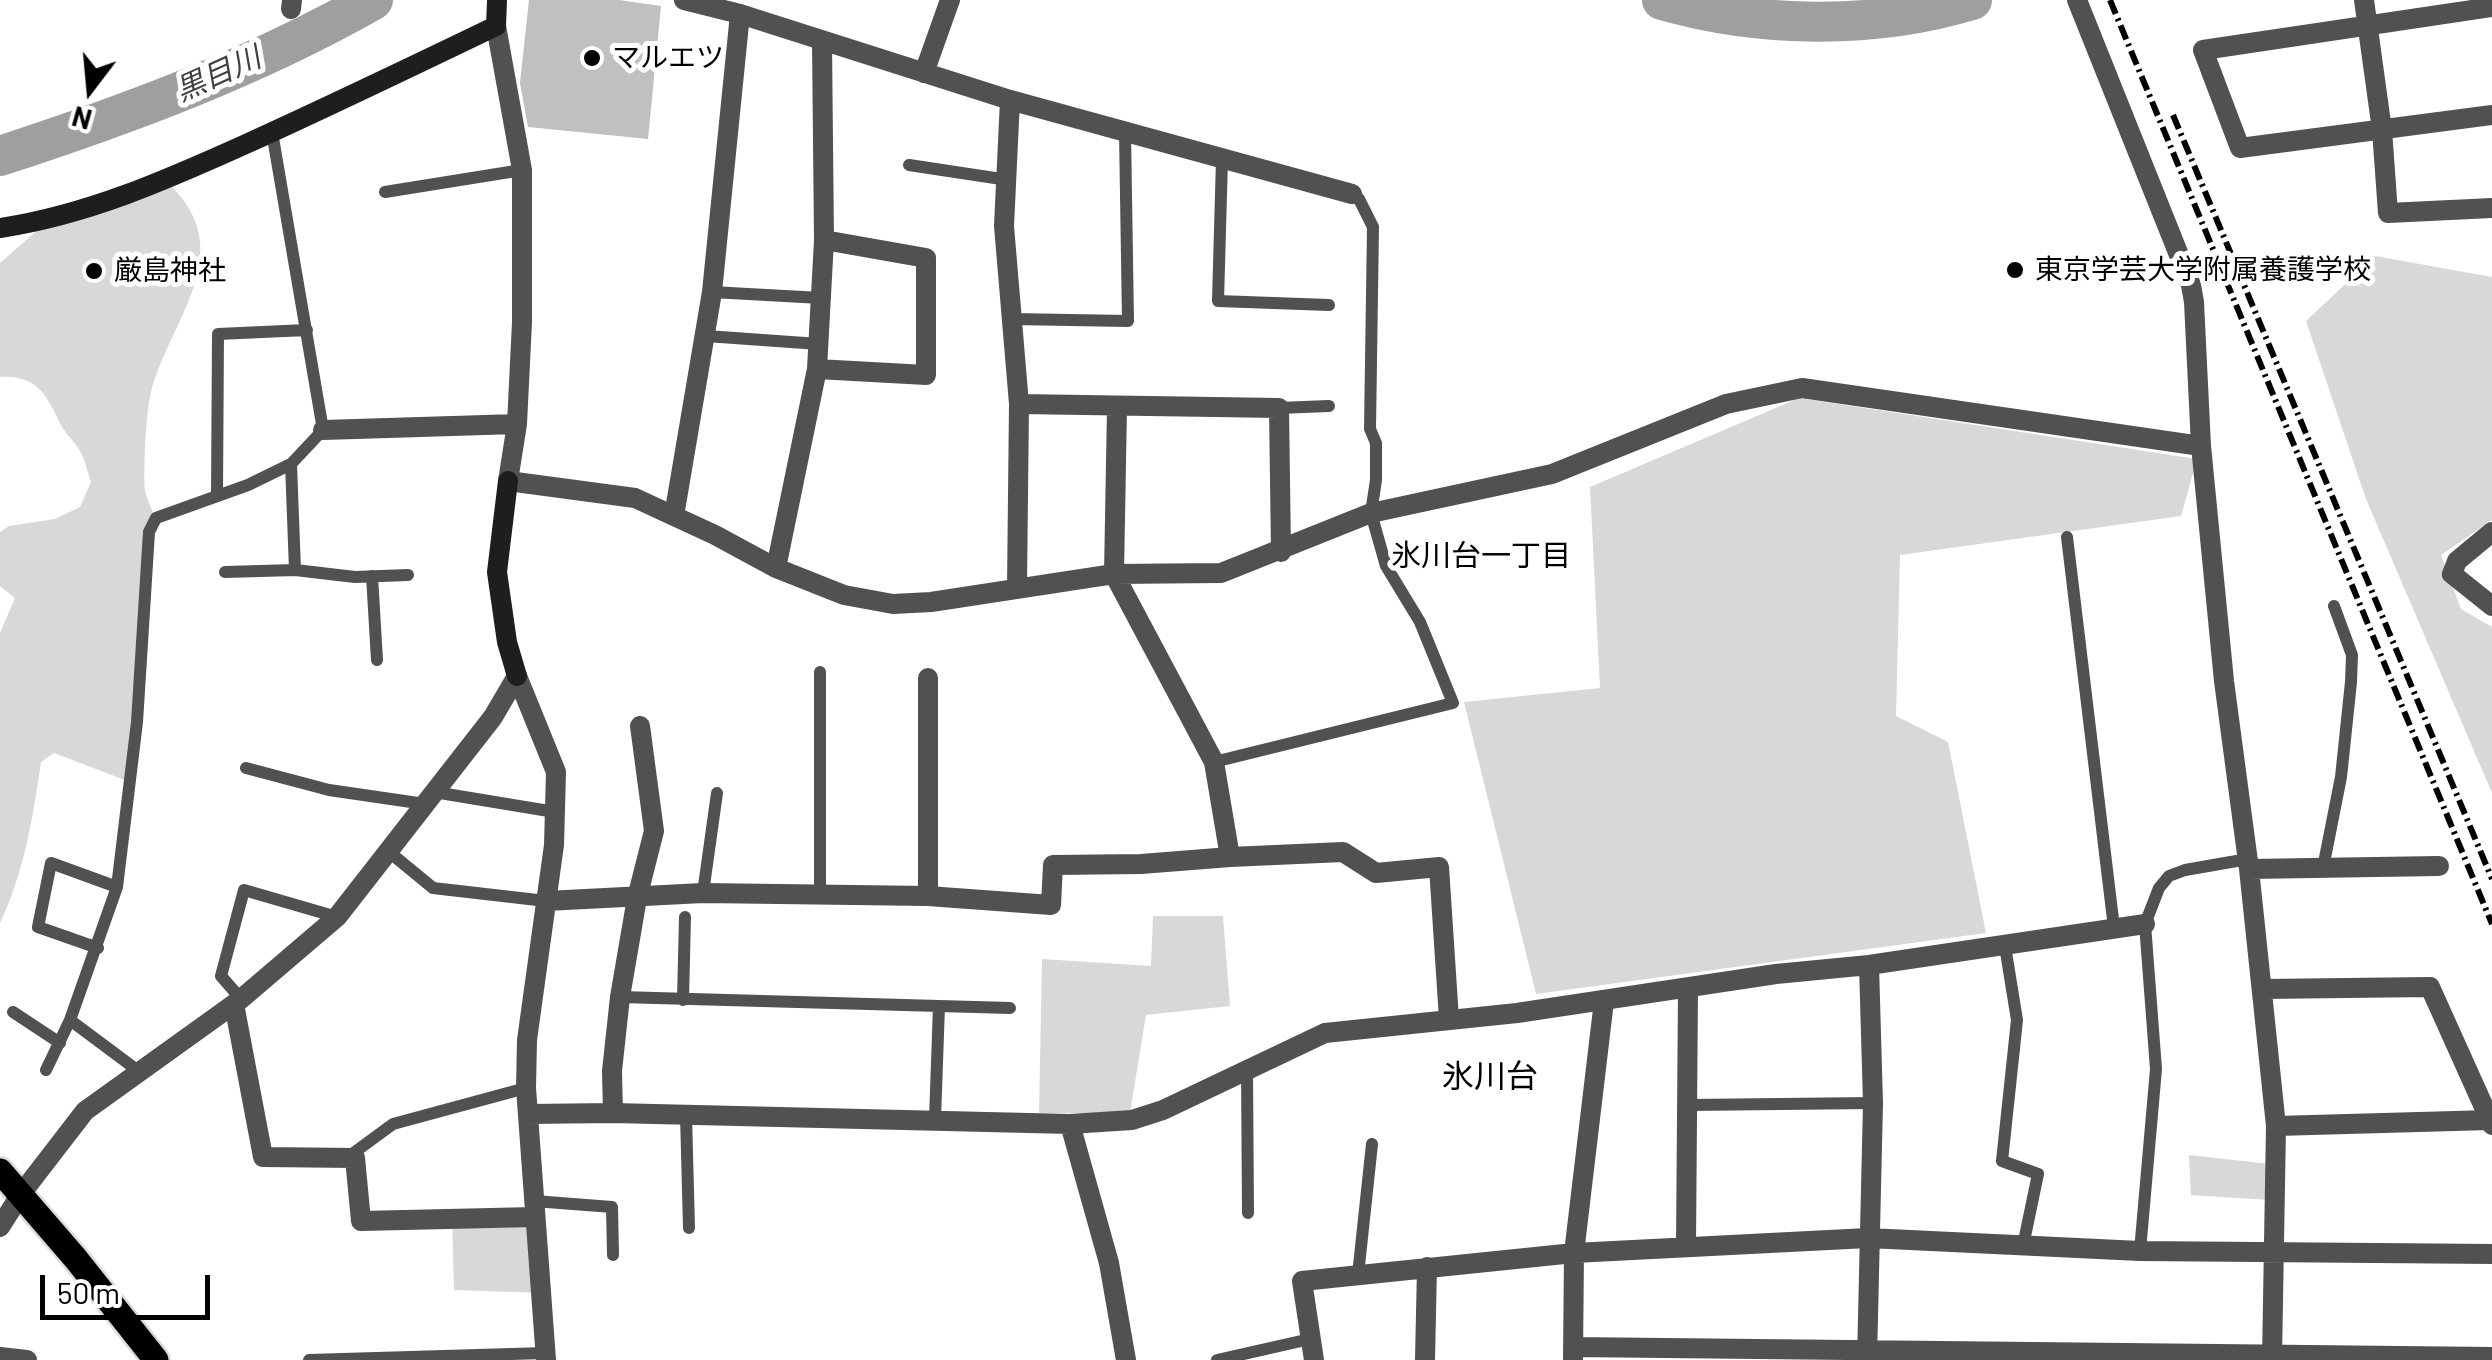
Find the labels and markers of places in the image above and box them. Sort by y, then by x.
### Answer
place label: マルエツ [612,41,724,75]
marker: マルエツ [581,47,603,69]
place label: 東京学芸大学附属養護学校 [2035,253,2371,287]
place label: 厳島神社 [114,254,226,288]
marker: 東京学芸大学附属養護学校 [2004,259,2026,281]
marker: 厳島神社 [83,260,105,282]

